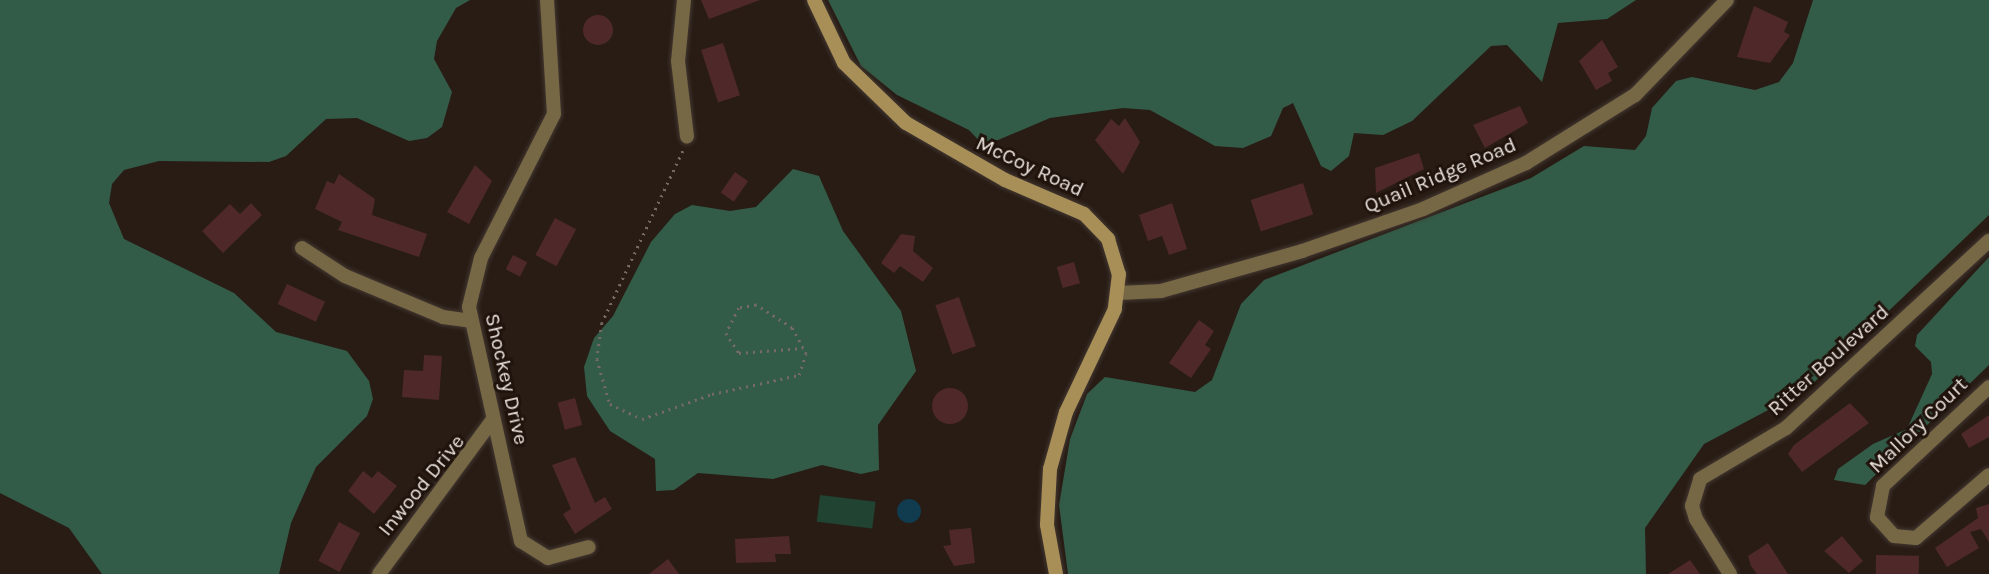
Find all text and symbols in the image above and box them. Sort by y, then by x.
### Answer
street label: McCoy Road [972,130,1088,202]
street label: Quail Ridge Road [1360,132,1520,218]
street label: Ritter Boulevard [1762,299,1894,421]
street label: Shockey Drive [480,311,534,447]
street label: Mallory Court [1863,372,1973,478]
street label: Inwood Drive [372,429,470,541]

